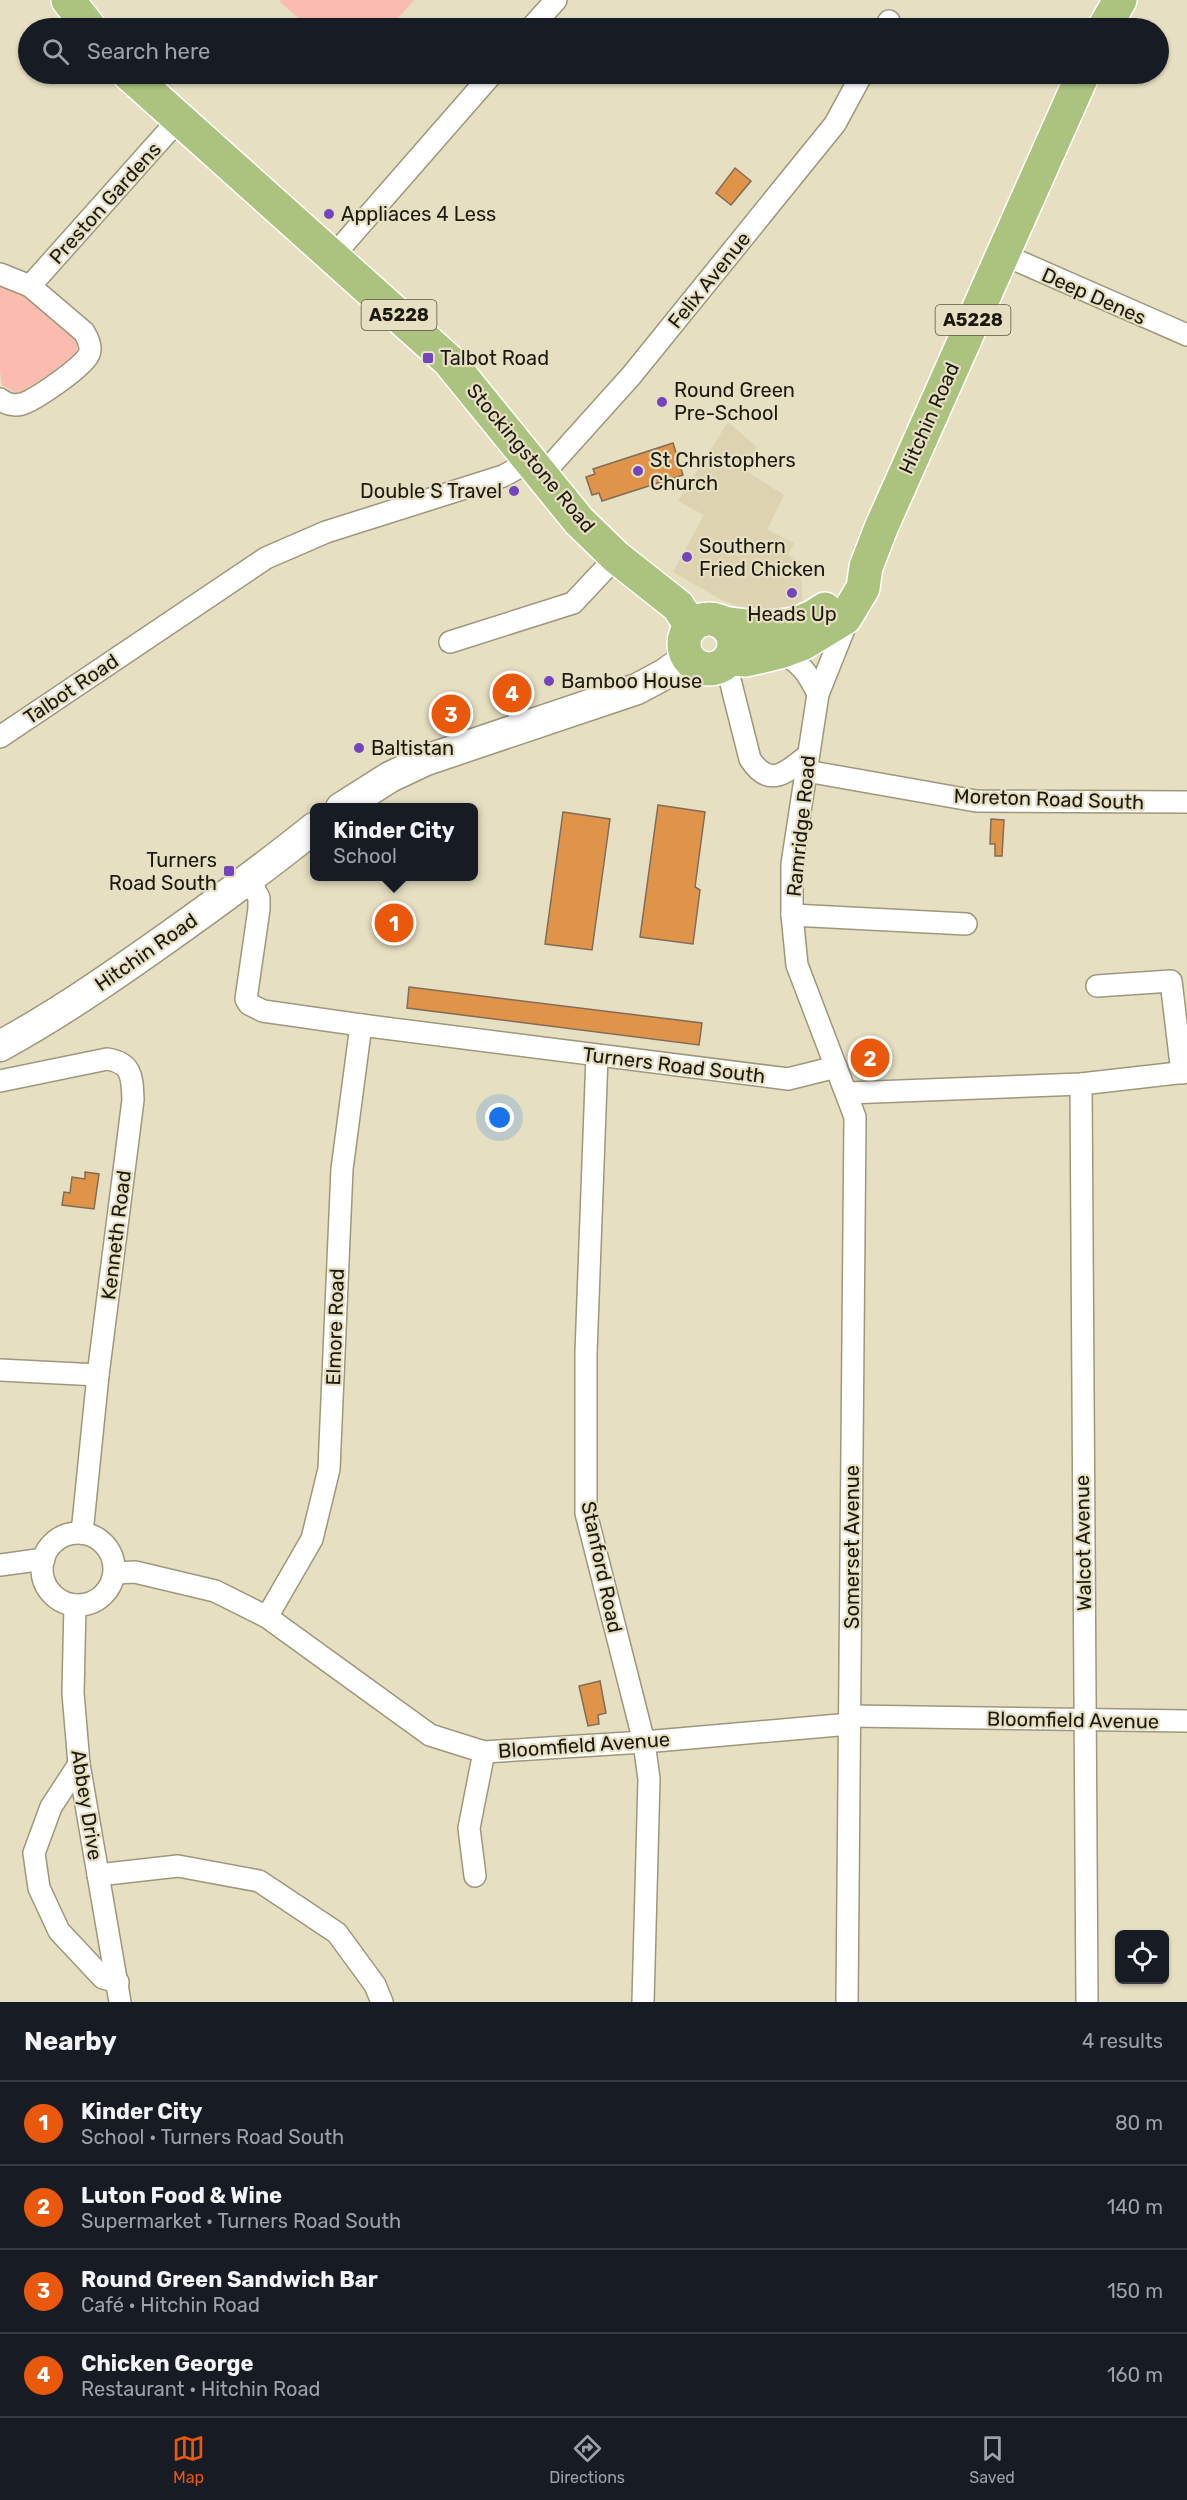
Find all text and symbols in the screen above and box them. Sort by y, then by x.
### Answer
search box [18,18,1169,84]
icon: search [39,35,72,68]
text: Search here [87,38,210,65]
street label: Preston Gardens [44,137,166,269]
place label: Appliaces 4 Less [341,202,496,226]
marker: Appliaces 4 Less [322,207,336,221]
street label: Felix Avenue [663,227,755,333]
street label: Deep Denes [1038,262,1150,330]
road number: A5228 [362,300,436,330]
road number: A5228 [936,305,1010,335]
place label: Talbot Road [440,346,549,370]
marker: Talbot Road [421,351,435,365]
street label: Hitchin Road [894,359,964,477]
place label: Round Green Pre-School [674,378,795,425]
street label: Stockingstone Road [462,379,600,537]
marker: Round Green Pre-School [655,395,669,409]
place label: St Christophers Church [650,448,796,495]
marker: St Christophers Church [631,464,645,478]
place label: Double S Travel [360,479,502,503]
marker: Double S Travel [507,484,521,498]
place label: Southern Fried Chicken [699,534,825,581]
marker: Southern Fried Chicken [680,550,694,564]
marker: Heads Up [785,586,799,600]
place label: Heads Up [747,602,837,626]
street label: Talbot Road [19,649,123,729]
place label: Bamboo House [561,669,702,693]
pin: 4 [492,670,532,716]
marker: Bamboo House [542,674,556,688]
pin: 3 [432,692,470,736]
place label: Baltistan [371,736,454,760]
marker: Baltistan [352,741,366,755]
street label: Ramridge Road [782,754,820,898]
street label: Moreton Road South [953,784,1145,814]
popup [310,803,478,881]
text: Kinder City [333,817,455,844]
text: School [333,844,397,868]
place label: Turners Road South [109,848,217,895]
marker: Turners Road South [222,864,236,878]
pin: 1 [374,900,414,946]
street label: Hitchin Road [90,908,202,996]
pin: 2 [850,1036,890,1080]
street label: Turners Road South [581,1042,767,1088]
your location [485,1103,514,1132]
street label: Kenneth Road [96,1169,136,1301]
street label: Elmore Road [321,1268,349,1386]
street label: Somerset Avenue [840,1465,864,1629]
street label: Walcot Avenue [1070,1475,1096,1611]
street label: Stanford Road [576,1499,628,1635]
street label: Bloomfield Avenue [987,1706,1159,1734]
street label: Bloomfield Avenue [497,1727,671,1763]
street label: Abbey Drive [66,1748,108,1862]
map controls [1115,1930,1169,1984]
button: locate [1115,1930,1169,1984]
text: Nearby [24,2026,117,2057]
text: 4 results [1082,2029,1163,2053]
text: Kinder City [81,2098,202,2125]
text: 1 [39,2111,48,2135]
text: 80 m [1115,2111,1163,2135]
text: School · Turners Road South [81,2125,344,2149]
text: Luton Food & Wine [81,2182,282,2209]
text: 2 [37,2195,50,2219]
text: 140 m [1107,2195,1163,2219]
text: Supermarket · Turners Road South [81,2209,401,2233]
text: Round Green Sandwich Bar [81,2266,378,2293]
text: 3 [37,2279,50,2303]
text: 150 m [1107,2279,1163,2303]
text: Café · Hitchin Road [81,2293,260,2317]
text: Chicken George [81,2350,254,2377]
text: 4 [37,2363,50,2387]
text: 160 m [1107,2363,1163,2387]
text: Restaurant · Hitchin Road [81,2377,320,2401]
tab: Map [172,2432,205,2487]
tab: Directions [549,2432,625,2487]
tab: Saved [969,2432,1015,2487]

